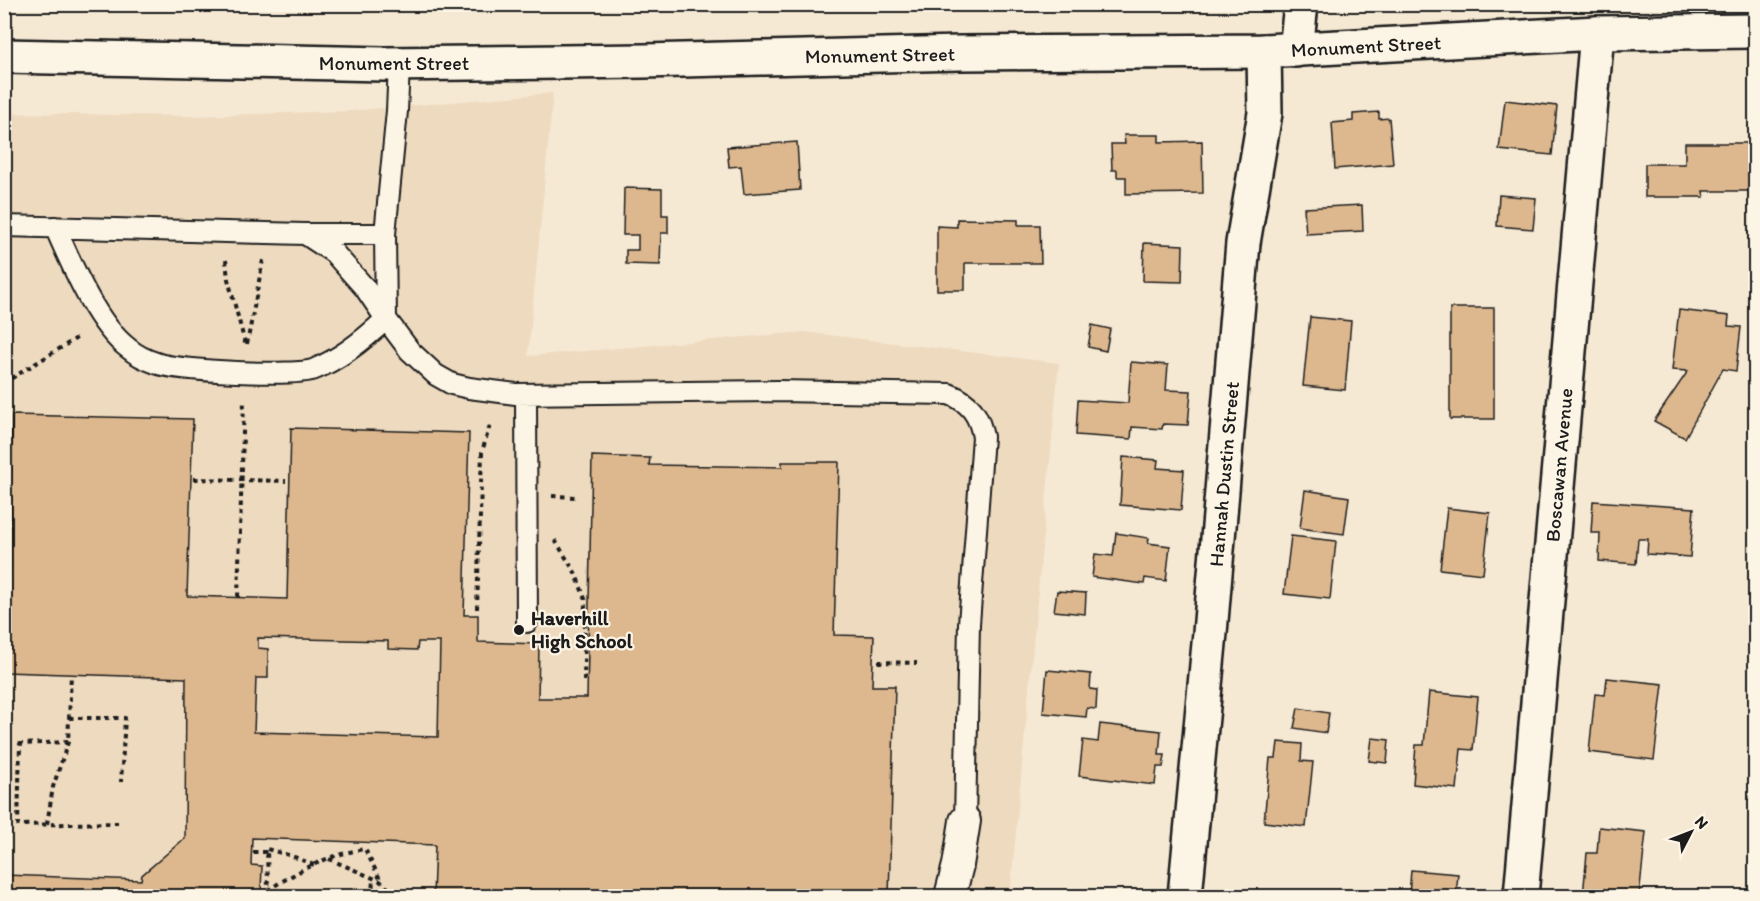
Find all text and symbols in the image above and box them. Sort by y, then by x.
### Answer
street label: Monument Street [1290,30,1442,62]
street label: Monument Street [805,42,955,68]
street label: Monument Street [319,51,469,75]
street label: Hannah Dustin Street [1204,380,1244,568]
street label: Boscawan Avenue [1540,387,1578,543]
place label: Haverhill High School [531,606,633,654]
marker: Haverhill High School [512,623,526,637]
north arrow [1661,802,1721,862]
text: N [1691,812,1712,833]

